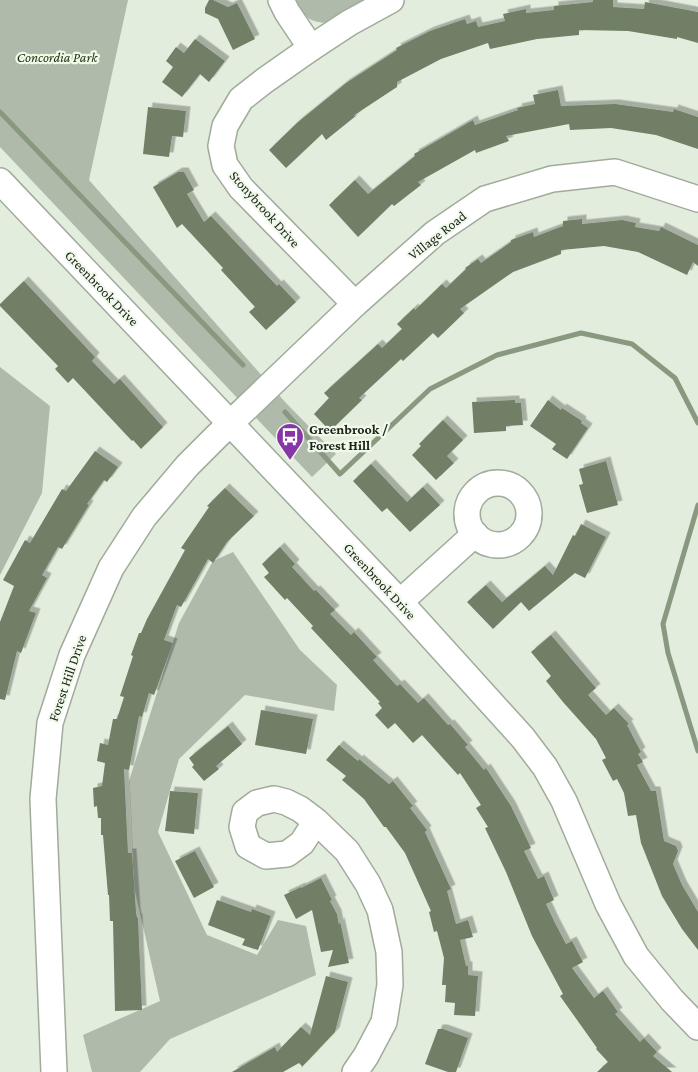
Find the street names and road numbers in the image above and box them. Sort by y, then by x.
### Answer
street label: Stonybrook Drive [226,167,304,251]
street label: Village Road [405,207,470,263]
street label: Greenbrook Drive [62,247,142,329]
street label: Greenbrook Drive [340,539,420,623]
street label: Forest Hill Drive [45,633,89,723]

